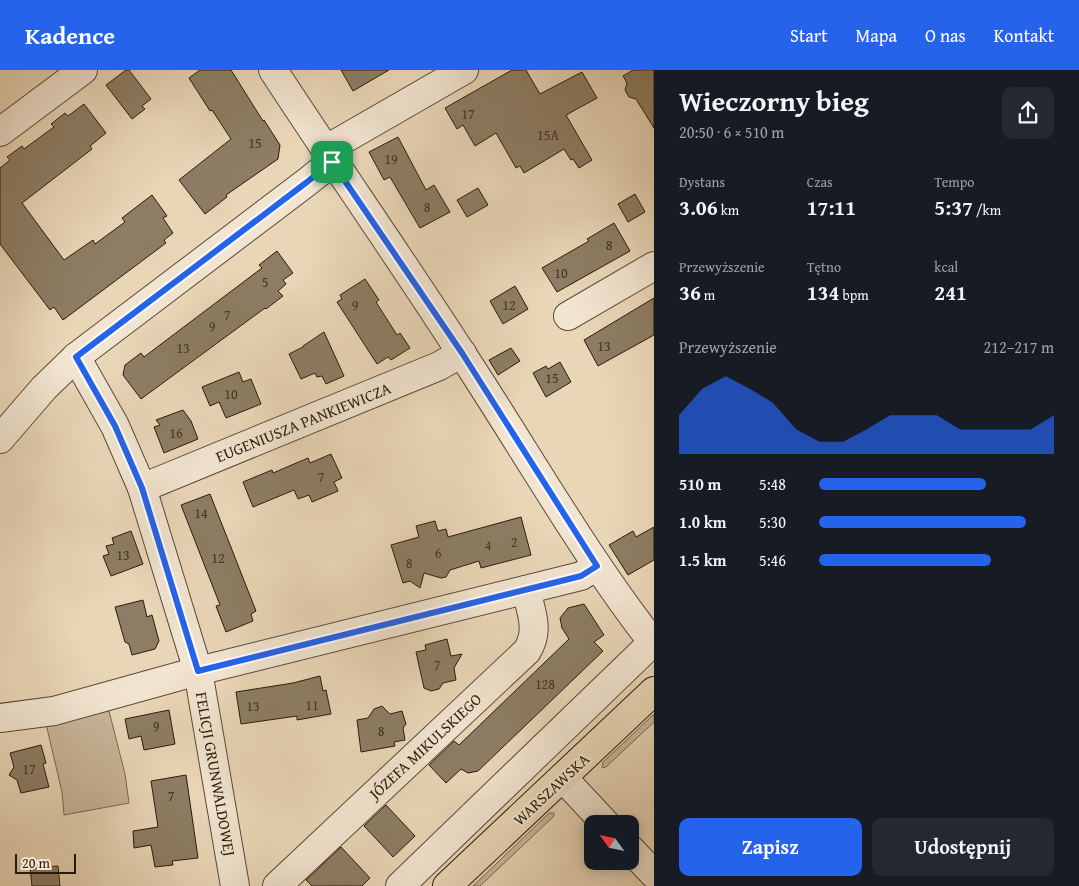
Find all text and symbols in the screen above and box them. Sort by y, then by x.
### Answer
text: Kadence [25,18,115,53]
text: Start [790,22,828,49]
text: Mapa [856,22,897,49]
text: O nas [925,22,966,49]
text: Kontakt [994,22,1054,49]
text: Wieczorny bieg [679,80,869,121]
button: share [1002,87,1054,139]
house number: 17 [461,104,475,124]
text: 20:50 · 6 × 510 m [679,120,784,144]
house number: 15A [537,125,559,145]
house number: 15 [248,133,262,153]
pin [311,141,353,183]
icon: arrive [318,148,346,176]
house number: 19 [384,149,398,169]
text: Dystans [679,172,725,192]
text: Czas [807,172,833,192]
text: Tempo [934,172,974,192]
text: 3.06 [679,192,718,223]
text: 17:11 [807,192,856,223]
text: 5:37 [934,192,973,223]
house number: 8 [424,197,431,217]
text: km [718,200,739,220]
text: /km [973,200,1001,220]
house number: 8 [606,235,613,255]
text: Przewyższenie [679,257,765,277]
text: Tętno [807,257,841,277]
text: kcal [934,257,958,277]
house number: 10 [554,263,568,283]
house number: 5 [262,272,268,292]
text: 36 [679,277,701,308]
text: 134 [807,277,839,308]
text: 241 [934,277,967,308]
text: m [701,285,715,305]
text: bpm [839,285,869,305]
house number: 9 [352,295,359,315]
house number: 12 [502,295,516,315]
house number: 7 [224,305,231,325]
house number: 9 [209,316,216,336]
text: Przewyższenie [679,335,777,359]
text: 212–217 m [984,335,1054,359]
house number: 13 [597,336,611,356]
house number: 13 [176,338,190,358]
house number: 15 [545,368,559,388]
street label: EUGENIUSZA PANKIEWICZA [212,376,395,468]
house number: 10 [224,384,238,404]
house number: 16 [169,423,183,443]
house number: 7 [318,467,325,487]
text: 510 m [679,472,721,496]
text: 5:48 [759,472,786,496]
house number: 14 [194,503,208,523]
text: 1.0 km [679,510,726,534]
text: 5:30 [759,510,786,534]
house number: 2 [511,532,517,552]
house number: 4 [485,535,492,555]
house number: 6 [435,543,442,563]
house number: 13 [116,545,130,565]
house number: 12 [211,548,225,568]
text: 1.5 km [679,548,726,572]
text: 5:46 [759,548,786,572]
house number: 8 [406,553,413,573]
house number: 7 [434,655,441,675]
house number: 128 [535,674,555,694]
street label: JÓZEFA MIKULSKIEGO [362,687,487,806]
street label: FELICJI GRUNWALDOWEJ [190,690,242,858]
house number: 11 [305,695,319,715]
house number: 13 [246,696,260,716]
house number: 9 [153,716,160,736]
house number: 8 [378,721,385,741]
street label: WARSZAWSKA [507,747,595,831]
house number: 17 [22,759,36,779]
house number: 7 [168,786,175,806]
north arrow [584,815,639,870]
map controls [584,815,639,870]
button: Zapisz [679,818,862,876]
button: Udostępnij [872,818,1054,876]
scale bar [15,851,76,874]
text: 20 m [22,853,50,873]

